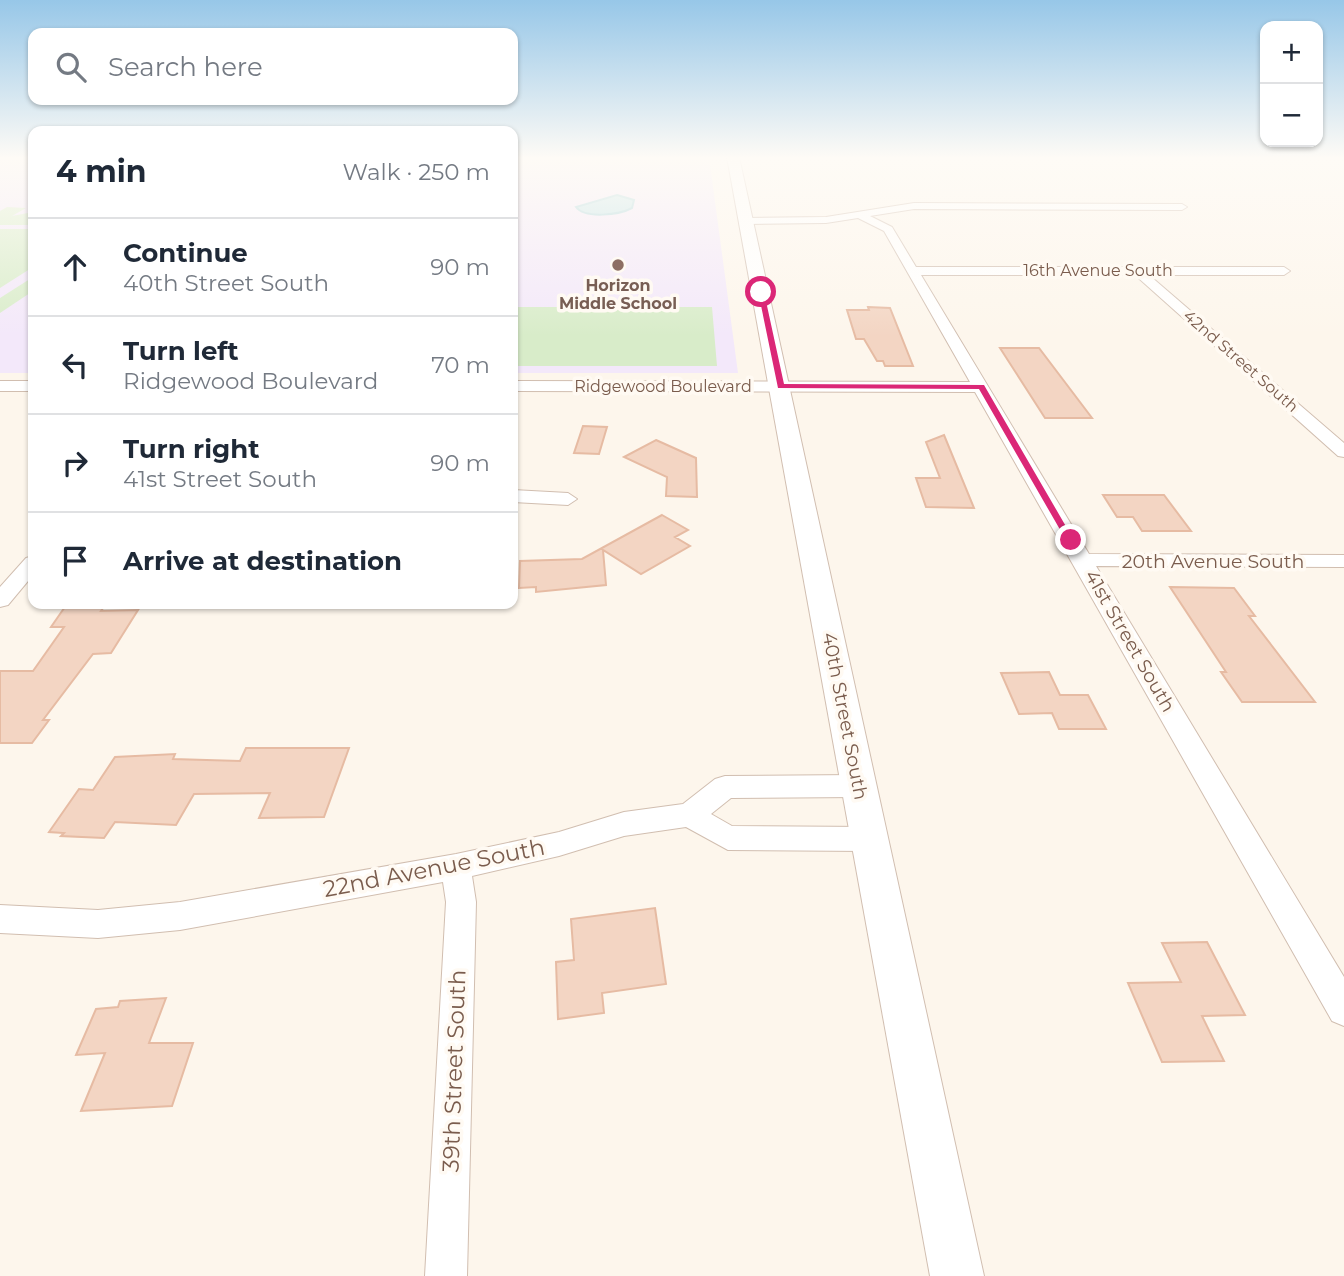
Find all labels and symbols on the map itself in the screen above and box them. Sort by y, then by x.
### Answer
marker: Horizon Middle School [610,257,626,273]
street label: 16th Avenue South [1023,261,1173,280]
place label: Horizon Middle School [559,276,677,313]
route start [745,276,776,307]
street label: 42nd Street South [1180,306,1302,416]
street label: Ridgewood Boulevard [574,377,752,396]
route end [1055,524,1086,555]
street label: 20th Avenue South [1122,550,1304,573]
street label: 41st Street South [1080,566,1180,716]
street label: 40th Street South [817,630,873,802]
street label: 22nd Avenue South [321,833,547,903]
street label: 39th Street South [436,969,472,1173]

